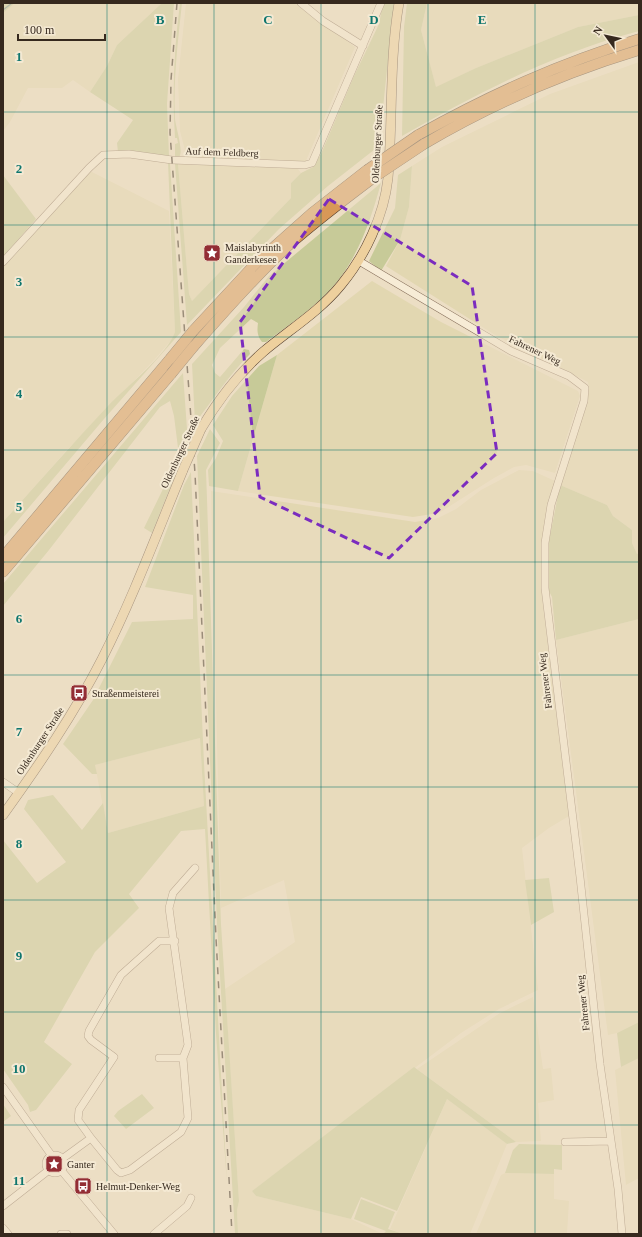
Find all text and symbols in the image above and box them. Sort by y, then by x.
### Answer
text: B [156,12,165,27]
text: C [263,12,273,27]
text: D [369,12,379,27]
text: E [478,12,486,27]
scale bar [18,16,105,42]
north arrow [586,16,626,56]
text: 100 m [24,23,55,37]
text: N [590,24,605,37]
text: 1 [16,49,22,64]
street label: Oldenburger Straße [369,104,385,183]
street label: Auf dem Feldberg [185,145,259,159]
text: 2 [16,161,22,176]
place label: Maislabyrinth Ganderkesee [225,242,281,265]
place icon: Maislabyrinth Ganderkesee [202,243,222,263]
text: 3 [16,274,23,289]
street label: Fahrener Weg [507,333,563,367]
text: 4 [16,386,23,401]
street label: Oldenburger Straße [158,414,202,490]
text: 5 [16,499,23,514]
text: 6 [16,611,23,626]
street label: Fahrener Weg [536,653,554,709]
bus stop icon: Straßenmeisterei [69,683,89,703]
place label: Straßenmeisterei [92,688,159,699]
street label: Oldenburger Straße [14,705,66,777]
text: 7 [16,724,23,739]
text: 8 [16,836,23,851]
text: 9 [16,948,23,963]
street label: Fahrener Weg [575,975,591,1031]
text: 10 [13,1061,26,1076]
place icon: Ganter [44,1154,64,1174]
place label: Ganter [67,1159,95,1170]
text: 11 [13,1173,25,1188]
bus stop icon: Helmut-Denker-Weg [73,1176,93,1196]
place label: Helmut-Denker-Weg [96,1181,180,1192]

